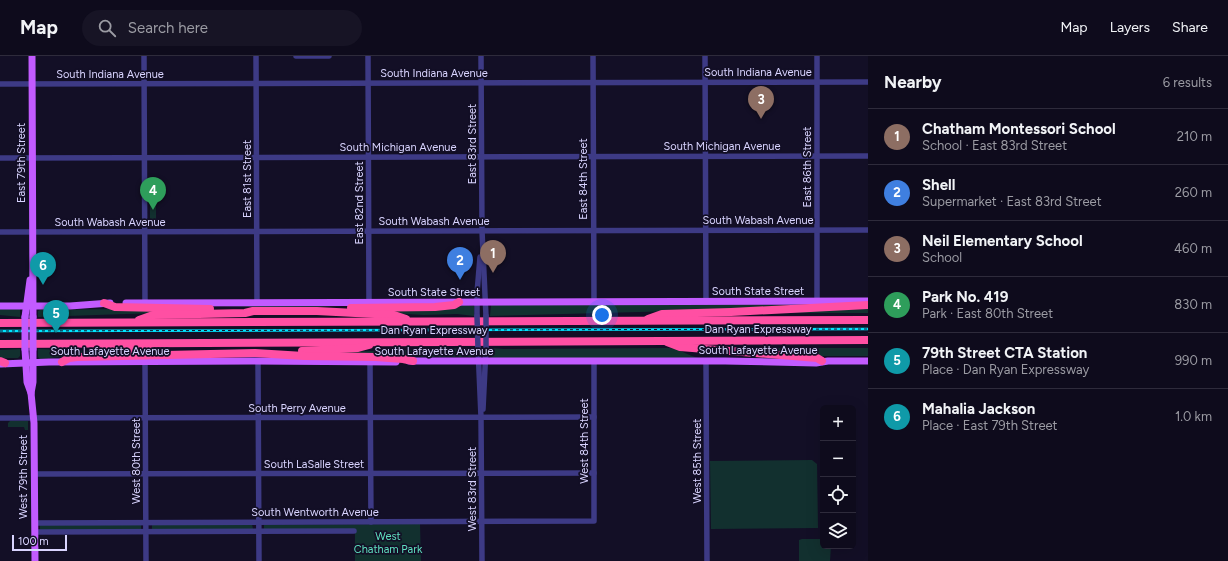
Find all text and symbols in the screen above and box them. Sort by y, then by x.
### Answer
search box [82,10,362,46]
text: Map [20,16,58,39]
icon: search [96,17,118,39]
text: Search here [128,19,208,37]
text: Map [1060,19,1088,36]
text: Layers [1110,19,1150,36]
text: Share [1172,19,1208,36]
street label: South Indiana Avenue [704,66,812,79]
street label: South Indiana Avenue [380,67,488,80]
street label: South Indiana Avenue [56,68,164,81]
text: Nearby [884,72,942,92]
text: 6 results [1163,75,1212,90]
pin: 3 [748,86,774,119]
street label: East 83rd Street [466,104,479,184]
text: Chatham Montessori School [922,120,1116,138]
street label: East 79th Street [15,123,28,203]
street label: East 86th Street [801,127,814,207]
text: 1 [894,129,900,144]
text: 210 m [1177,129,1212,144]
street label: East 84th Street [577,138,590,220]
text: School · East 83rd Street [922,138,1067,153]
street label: East 81st Street [241,140,254,218]
street label: South Michigan Avenue [664,140,780,153]
street label: South Michigan Avenue [340,141,456,154]
street label: East 82nd Street [353,161,366,245]
text: Shell [922,176,955,194]
pin: 4 [140,177,166,210]
text: 2 [893,185,901,200]
text: 260 m [1175,185,1212,200]
text: Supermarket · East 83rd Street [922,194,1102,209]
street label: South Wabash Avenue [702,214,814,227]
street label: South Wabash Avenue [378,215,490,228]
street label: South Wabash Avenue [54,216,166,229]
text: Neil Elementary School [922,232,1083,250]
pin: 1 [480,240,506,273]
text: 3 [893,241,901,256]
text: 460 m [1174,241,1212,256]
pin: 2 [447,247,473,280]
text: School [922,250,962,265]
pin: 6 [30,252,56,285]
street label: South State Street [712,285,804,298]
street label: South State Street [388,286,480,299]
text: Park No. 419 [922,288,1008,306]
text: 4 [893,297,901,312]
text: 830 m [1174,297,1212,312]
pin: 5 [43,300,69,333]
your location [592,305,612,325]
text: Park · East 80th Street [922,306,1053,321]
street label: Dan Ryan Expressway [704,323,812,336]
street label: Dan Ryan Expressway [380,324,488,337]
street label: South Lafayette Avenue [698,344,818,357]
text: 79th Street CTA Station [922,344,1087,362]
street label: South Lafayette Avenue [50,345,170,358]
street label: South Lafayette Avenue [374,345,494,358]
text: 5 [893,353,901,368]
text: 990 m [1175,353,1212,368]
text: Place · Dan Ryan Expressway [922,362,1089,377]
street label: West 84th Street [578,398,591,484]
text: Mahalia Jackson [922,400,1035,418]
street label: South Perry Avenue [248,402,346,415]
map controls [820,405,856,549]
button: + [820,405,856,441]
text: 6 [893,409,901,424]
text: 1.0 km [1175,409,1212,424]
street label: West 80th Street [130,418,143,504]
street label: West 85th Street [691,418,704,504]
text: Place · East 79th Street [922,418,1058,433]
street label: West 79th Street [17,435,30,519]
button: − [820,441,856,477]
street label: West 83rd Street [466,447,479,531]
street label: South LaSalle Street [264,458,364,471]
button: locate [820,477,856,513]
street label: South Wentworth Avenue [251,506,379,519]
button: layers [820,513,856,549]
park label: West Chatham Park [354,530,423,556]
scale bar [12,533,67,552]
text: 100 m [18,535,49,548]

